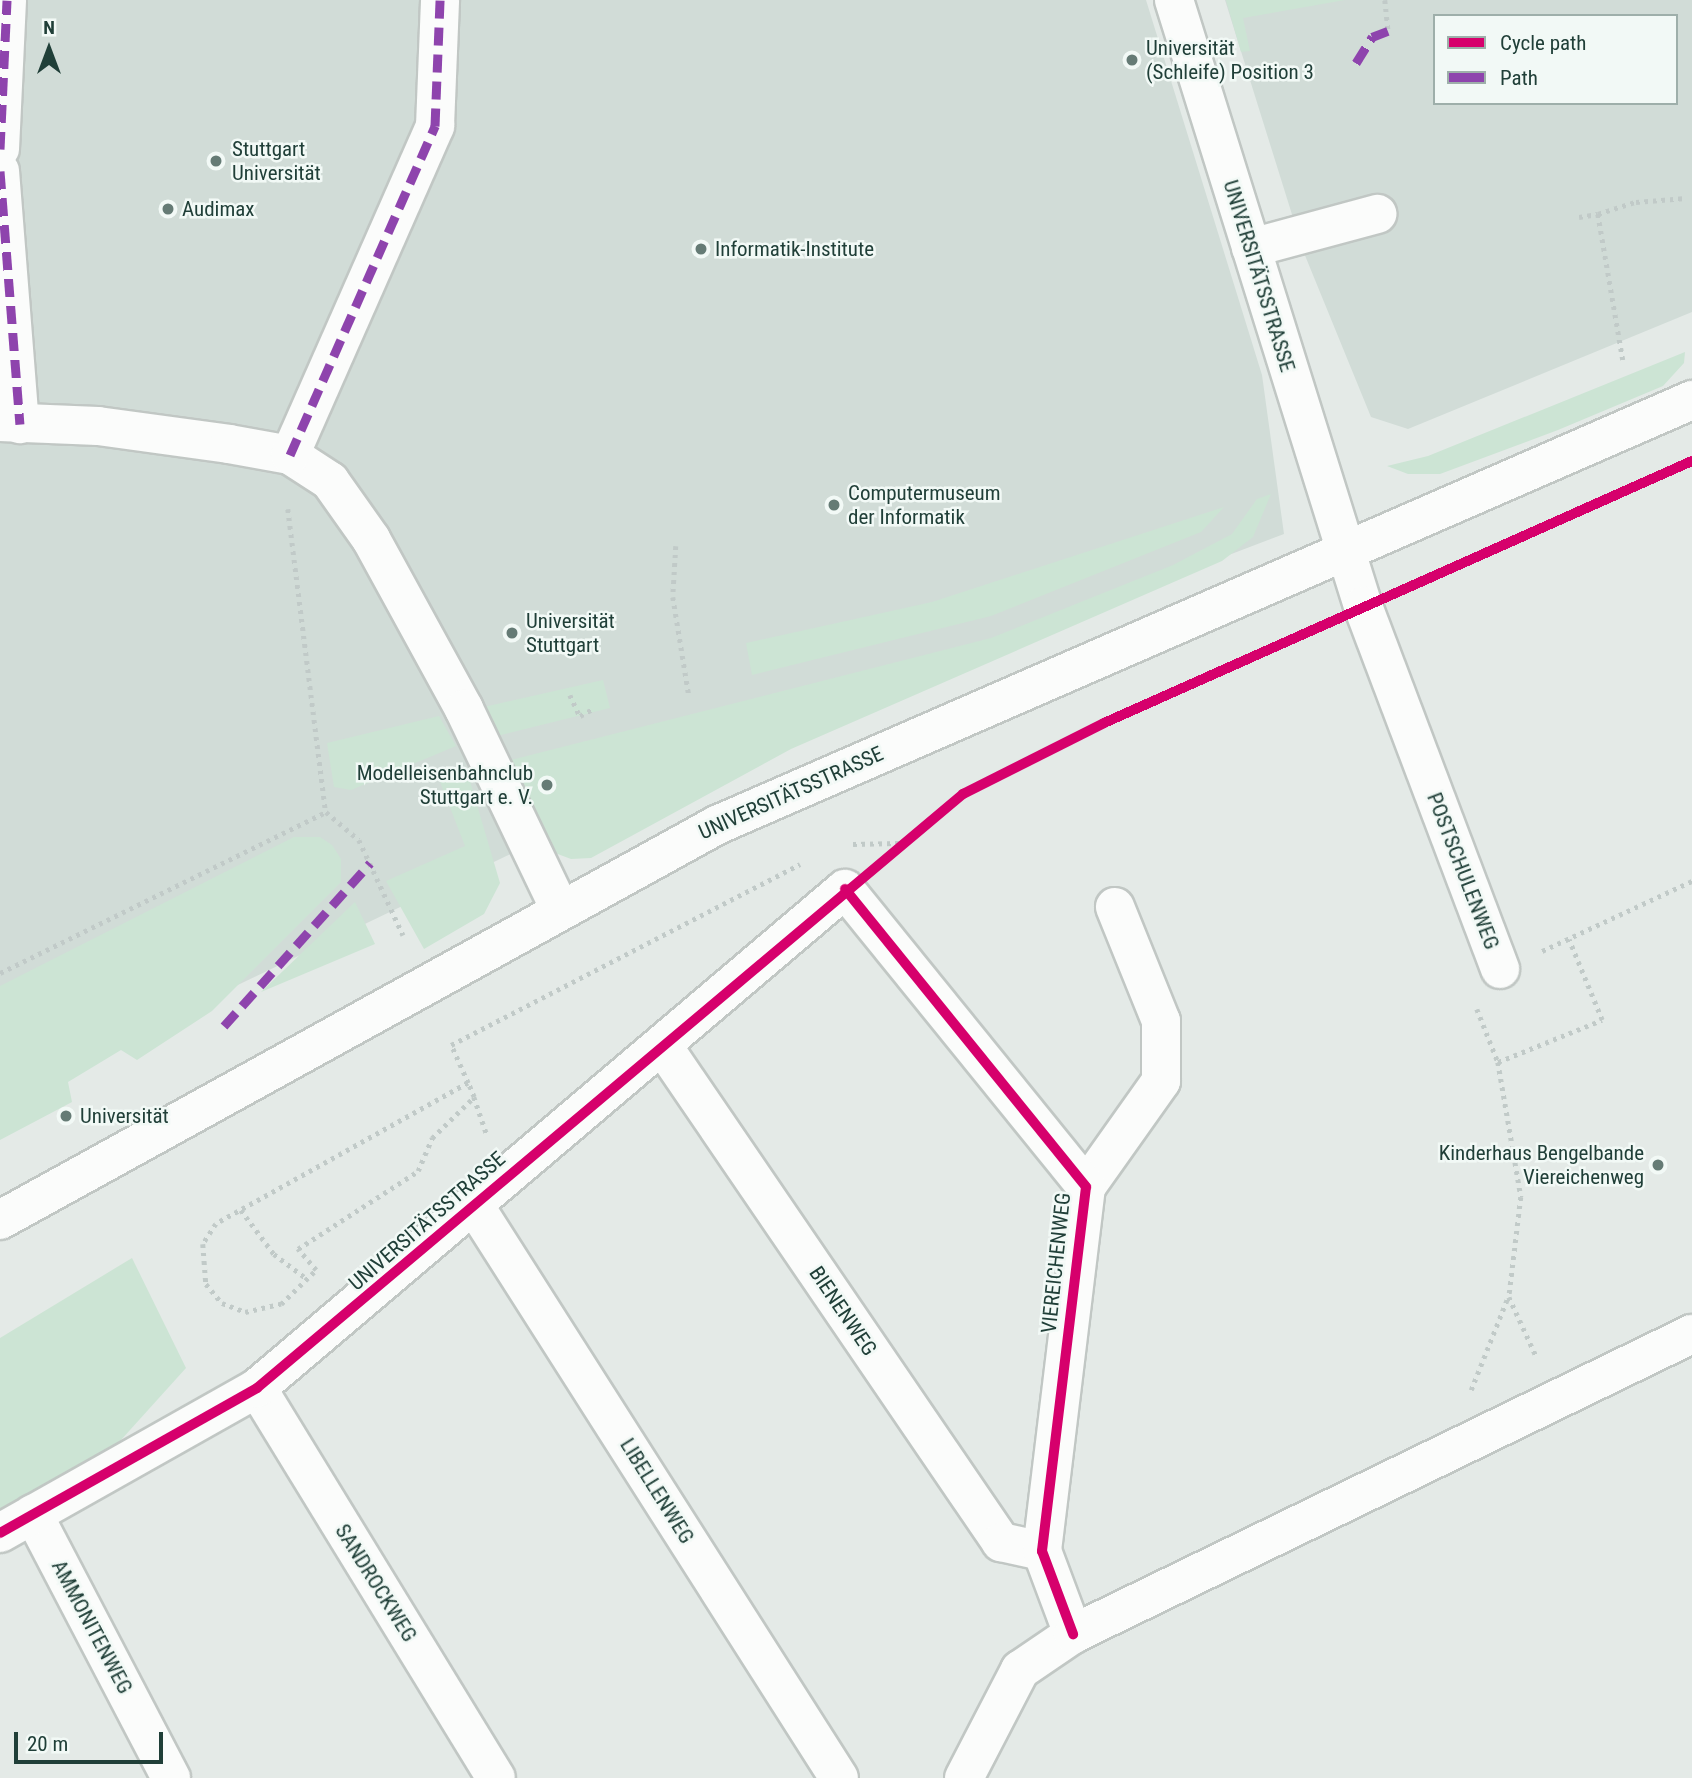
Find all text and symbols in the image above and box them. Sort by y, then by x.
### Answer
north arrow [14,14,84,84]
legend [1433,14,1678,105]
text: N [43,16,55,39]
text: Cycle path [1500,31,1586,55]
place label: Universität (Schleife) Position 3 [1146,35,1314,85]
marker: Universität (Schleife) Position 3 [1124,52,1140,68]
text: Path [1500,66,1538,90]
place label: Stuttgart Universität [232,136,321,186]
marker: Stuttgart Universität [206,151,226,171]
street label: UNIVERSITÄTSSTRASSE [1218,177,1300,375]
place label: Audimax [182,196,254,222]
marker: Audimax [160,201,176,217]
place label: Informatik-Institute [715,236,874,262]
marker: Informatik-Institute [693,241,709,257]
place label: Computermuseum der Informatik [848,480,1001,530]
marker: Computermuseum der Informatik [826,497,842,513]
place label: Universität Stuttgart [526,608,615,658]
marker: Universität Stuttgart [504,625,520,641]
street label: UNIVERSITÄTSSTRASSE [695,741,887,845]
place label: Modelleisenbahnclub Stuttgart e. V. [357,760,533,810]
marker: Modelleisenbahnclub Stuttgart e. V. [539,777,555,793]
street label: POSTSCHULENWEG [1422,789,1504,953]
place label: Universität [80,1103,169,1129]
marker: Universität [58,1108,74,1124]
place label: Kinderhaus Bengelbande Viereichenweg [1439,1140,1644,1190]
street label: UNIVERSITÄTSSTRASSE [344,1146,510,1296]
marker: Kinderhaus Bengelbande Viereichenweg [1650,1157,1666,1173]
street label: VIEREICHENWEG [1036,1191,1076,1335]
street label: BIENENWEG [804,1261,882,1361]
street label: LIBELLENWEG [615,1434,699,1548]
street label: SANDROCKWEG [330,1520,422,1646]
street label: AMMONITENWEG [46,1556,138,1698]
scale bar [18,1718,166,1762]
text: 20 m [27,1732,68,1756]

